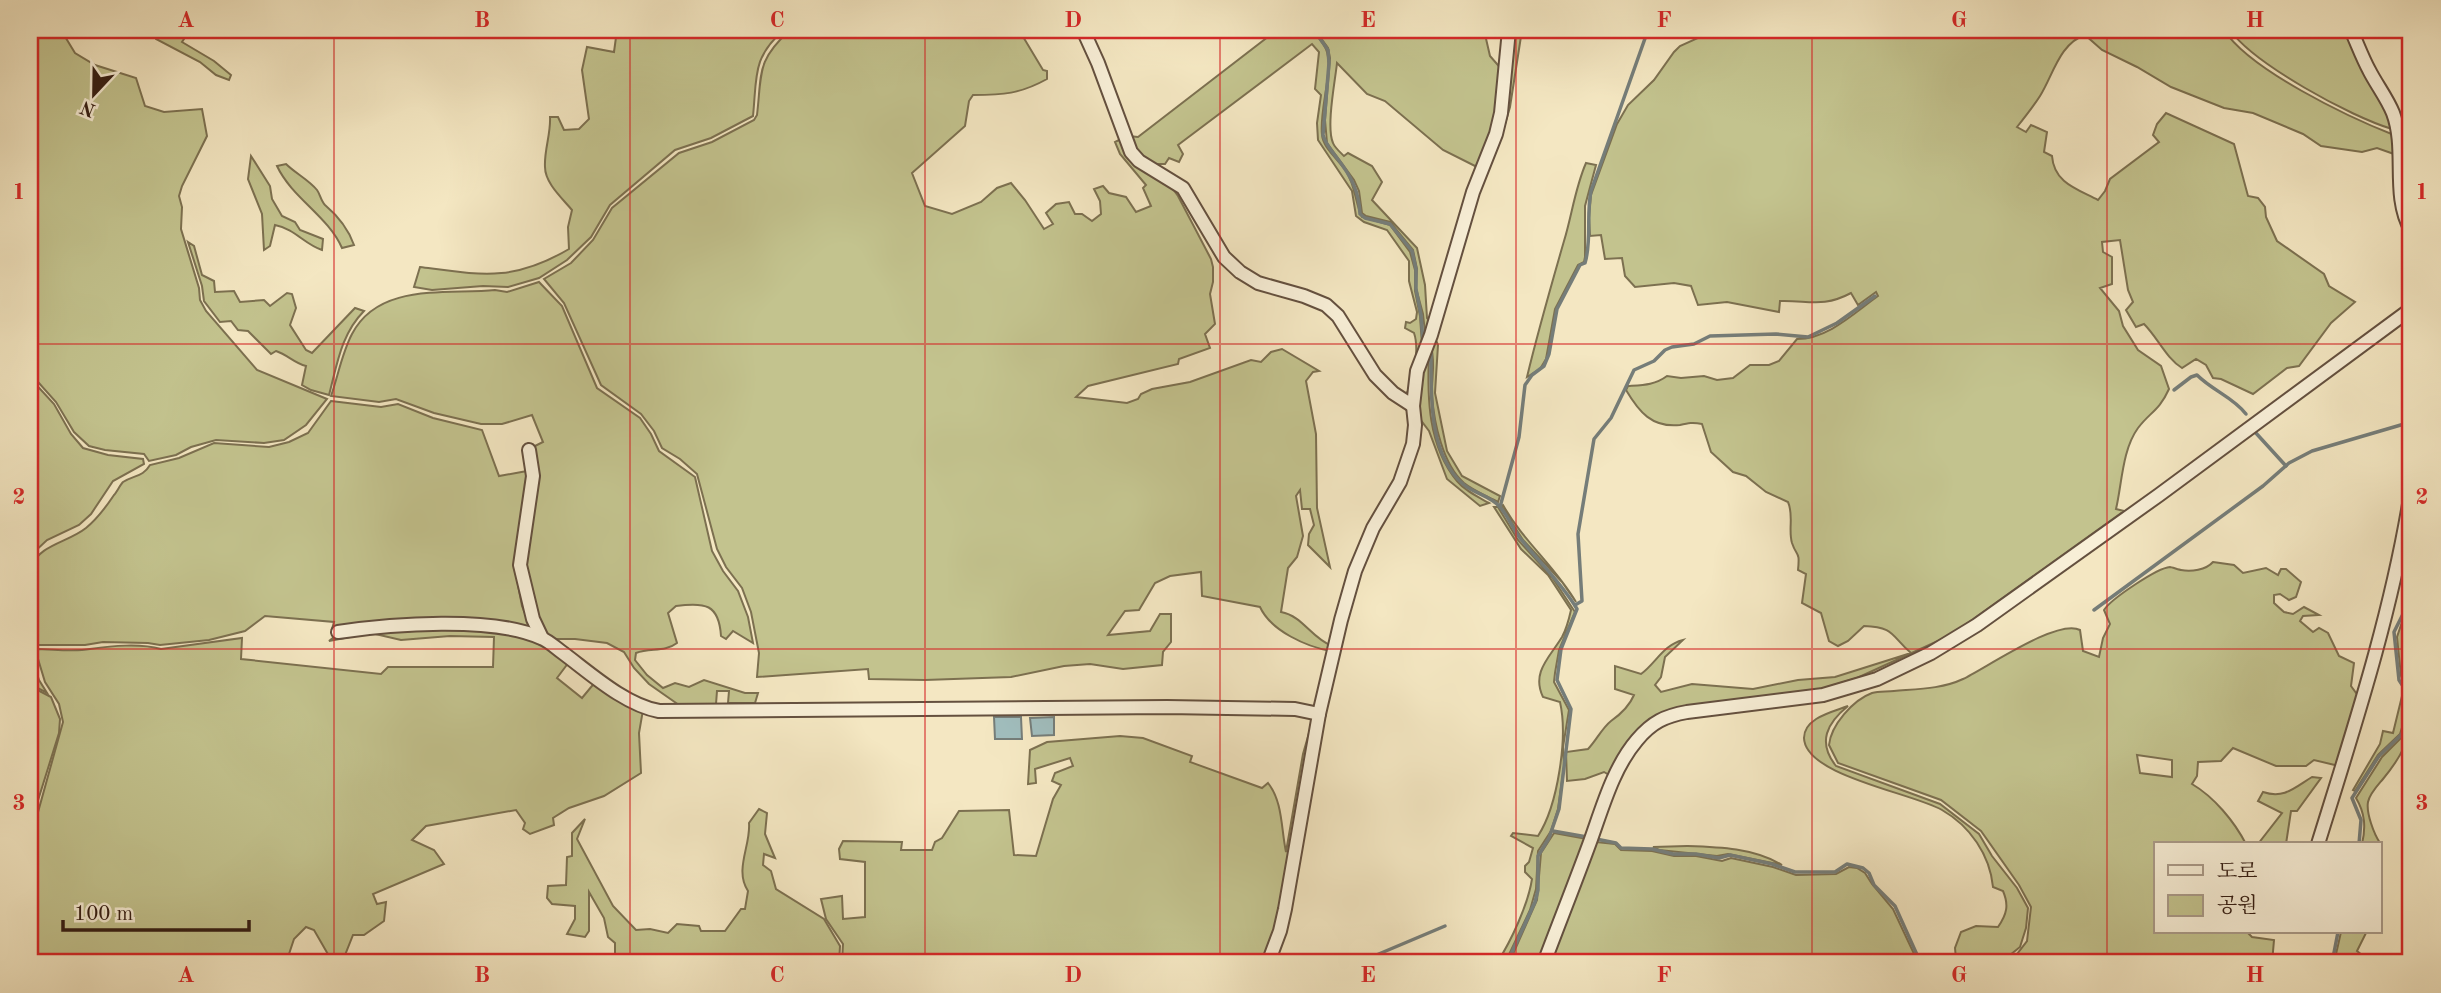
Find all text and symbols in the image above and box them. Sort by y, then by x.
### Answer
text: A [177,9,195,32]
text: B [474,9,490,32]
text: C [769,9,785,32]
text: D [1064,9,1082,32]
text: E [1360,9,1376,32]
text: F [1656,9,1672,32]
text: G [1951,9,1967,32]
text: H [2246,9,2264,32]
north arrow [60,60,130,130]
text: N [78,96,99,119]
text: 1 [12,181,26,204]
text: 1 [2415,181,2429,204]
text: 2 [12,486,26,509]
text: 2 [2415,486,2429,509]
text: 3 [12,792,26,815]
text: 3 [2415,792,2429,815]
legend [2154,842,2382,934]
text: 도로 [2217,861,2258,883]
scale bar [63,888,248,932]
text: 공원 [2217,894,2258,917]
text: 100 m [74,904,133,925]
text: A [177,964,195,987]
text: B [474,964,490,987]
text: C [769,964,785,987]
text: D [1064,964,1082,987]
text: E [1360,964,1376,987]
text: F [1656,964,1672,987]
text: G [1951,964,1967,987]
text: H [2246,964,2264,987]

